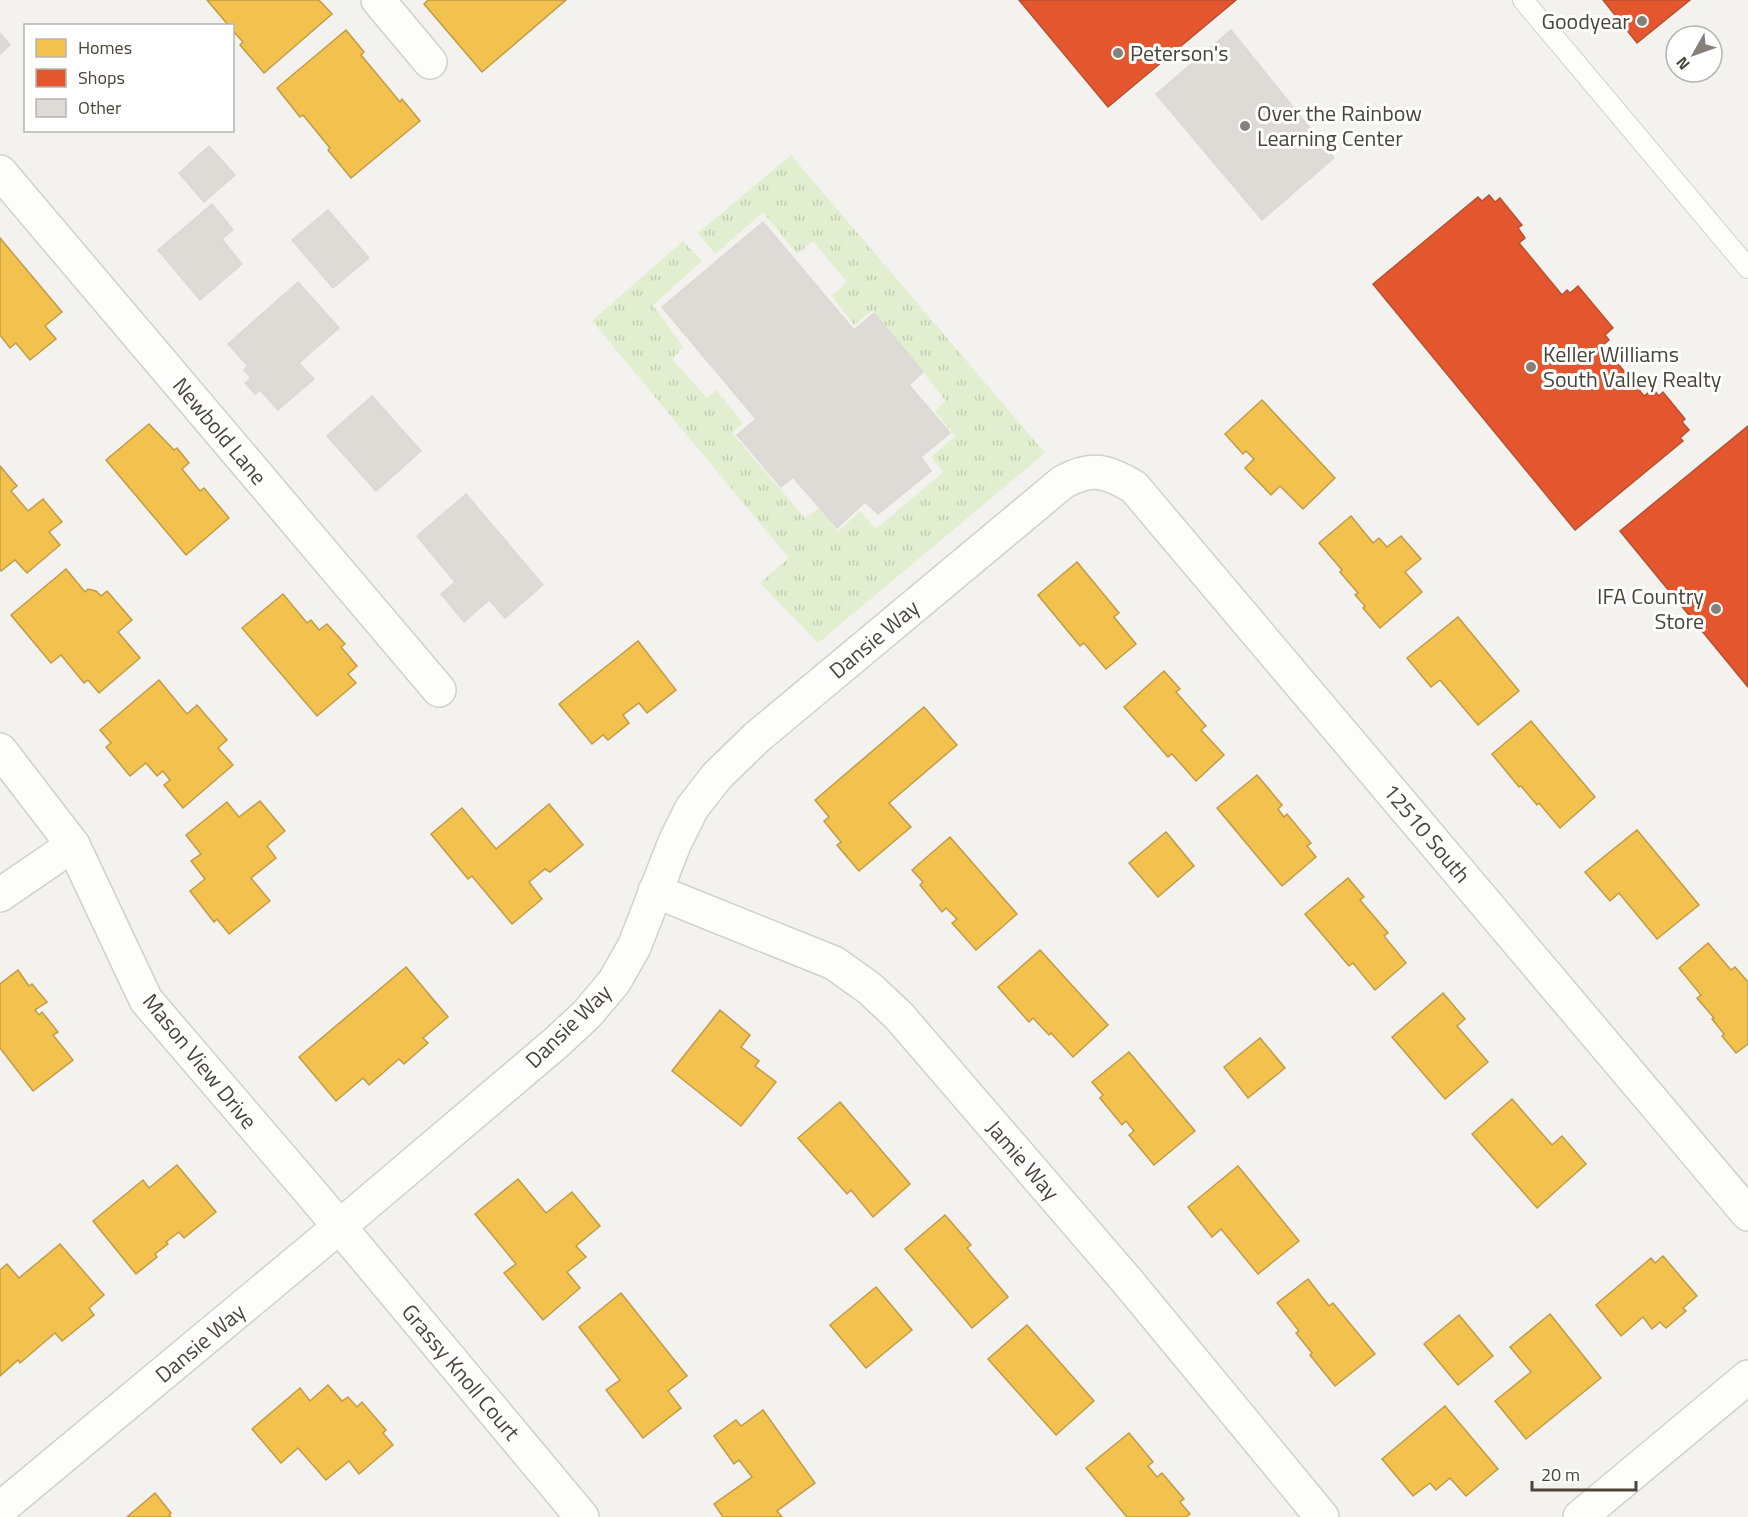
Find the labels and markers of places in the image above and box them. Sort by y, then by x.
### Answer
place label: Goodyear [1541,4,1630,38]
marker: Goodyear [1635,14,1649,28]
place label: Peterson's [1130,36,1229,70]
marker: Peterson's [1111,46,1125,60]
place label: Over the Rainbow Learning Center [1257,96,1422,155]
marker: Over the Rainbow Learning Center [1238,119,1252,133]
place label: Keller Williams South Valley Realty [1543,337,1722,396]
marker: Keller Williams South Valley Realty [1524,360,1538,374]
place label: IFA Country Store [1597,579,1704,638]
marker: IFA Country Store [1709,602,1723,616]

